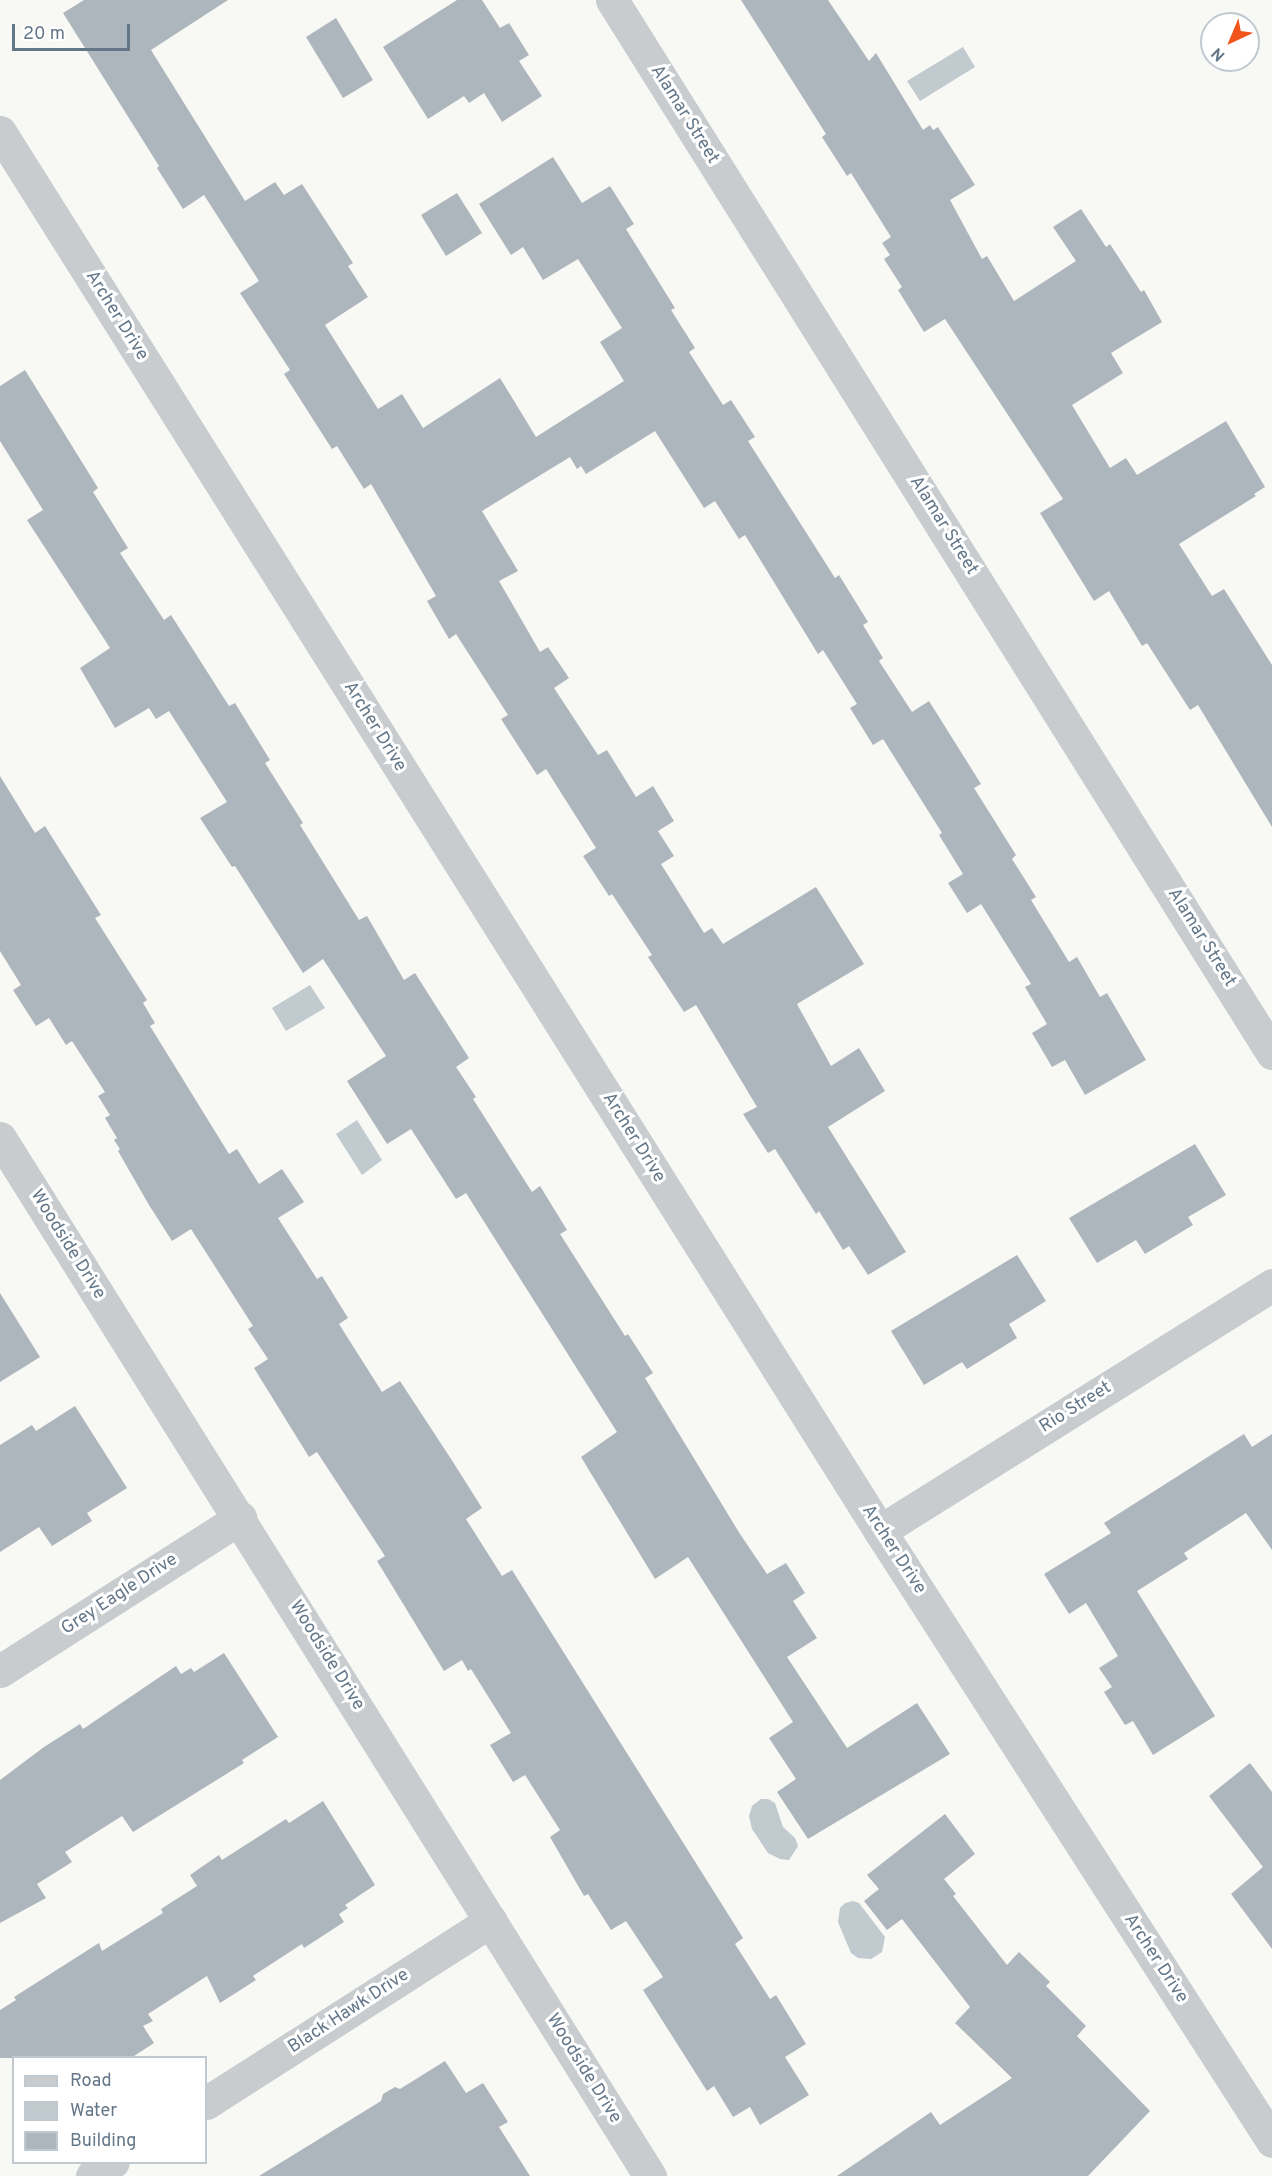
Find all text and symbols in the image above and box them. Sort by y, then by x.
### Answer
scale bar [15,12,134,50]
north arrow [1200,12,1260,72]
text: 20 m [23,23,65,46]
text: N [1208,42,1230,65]
street label: Alamar Street [645,62,723,168]
street label: Archer Drive [80,267,152,365]
street label: Alamar Street [904,473,982,579]
street label: Archer Drive [338,678,410,776]
street label: Alamar Street [1162,885,1240,991]
street label: Archer Drive [597,1089,669,1187]
street label: Woodside Drive [25,1186,109,1304]
street label: Rio Street [1036,1378,1116,1438]
street label: Archer Drive [856,1501,930,1599]
street label: Grey Eagle Drive [58,1549,182,1641]
street label: Woodside Drive [284,1597,368,1715]
street label: Archer Drive [1118,1910,1192,2008]
street label: Black Hawk Drive [285,1965,413,2059]
street label: Woodside Drive [541,2010,625,2128]
legend [12,2056,207,2164]
text: Road [70,2070,112,2093]
text: Water [70,2100,117,2123]
text: Building [70,2130,136,2153]

